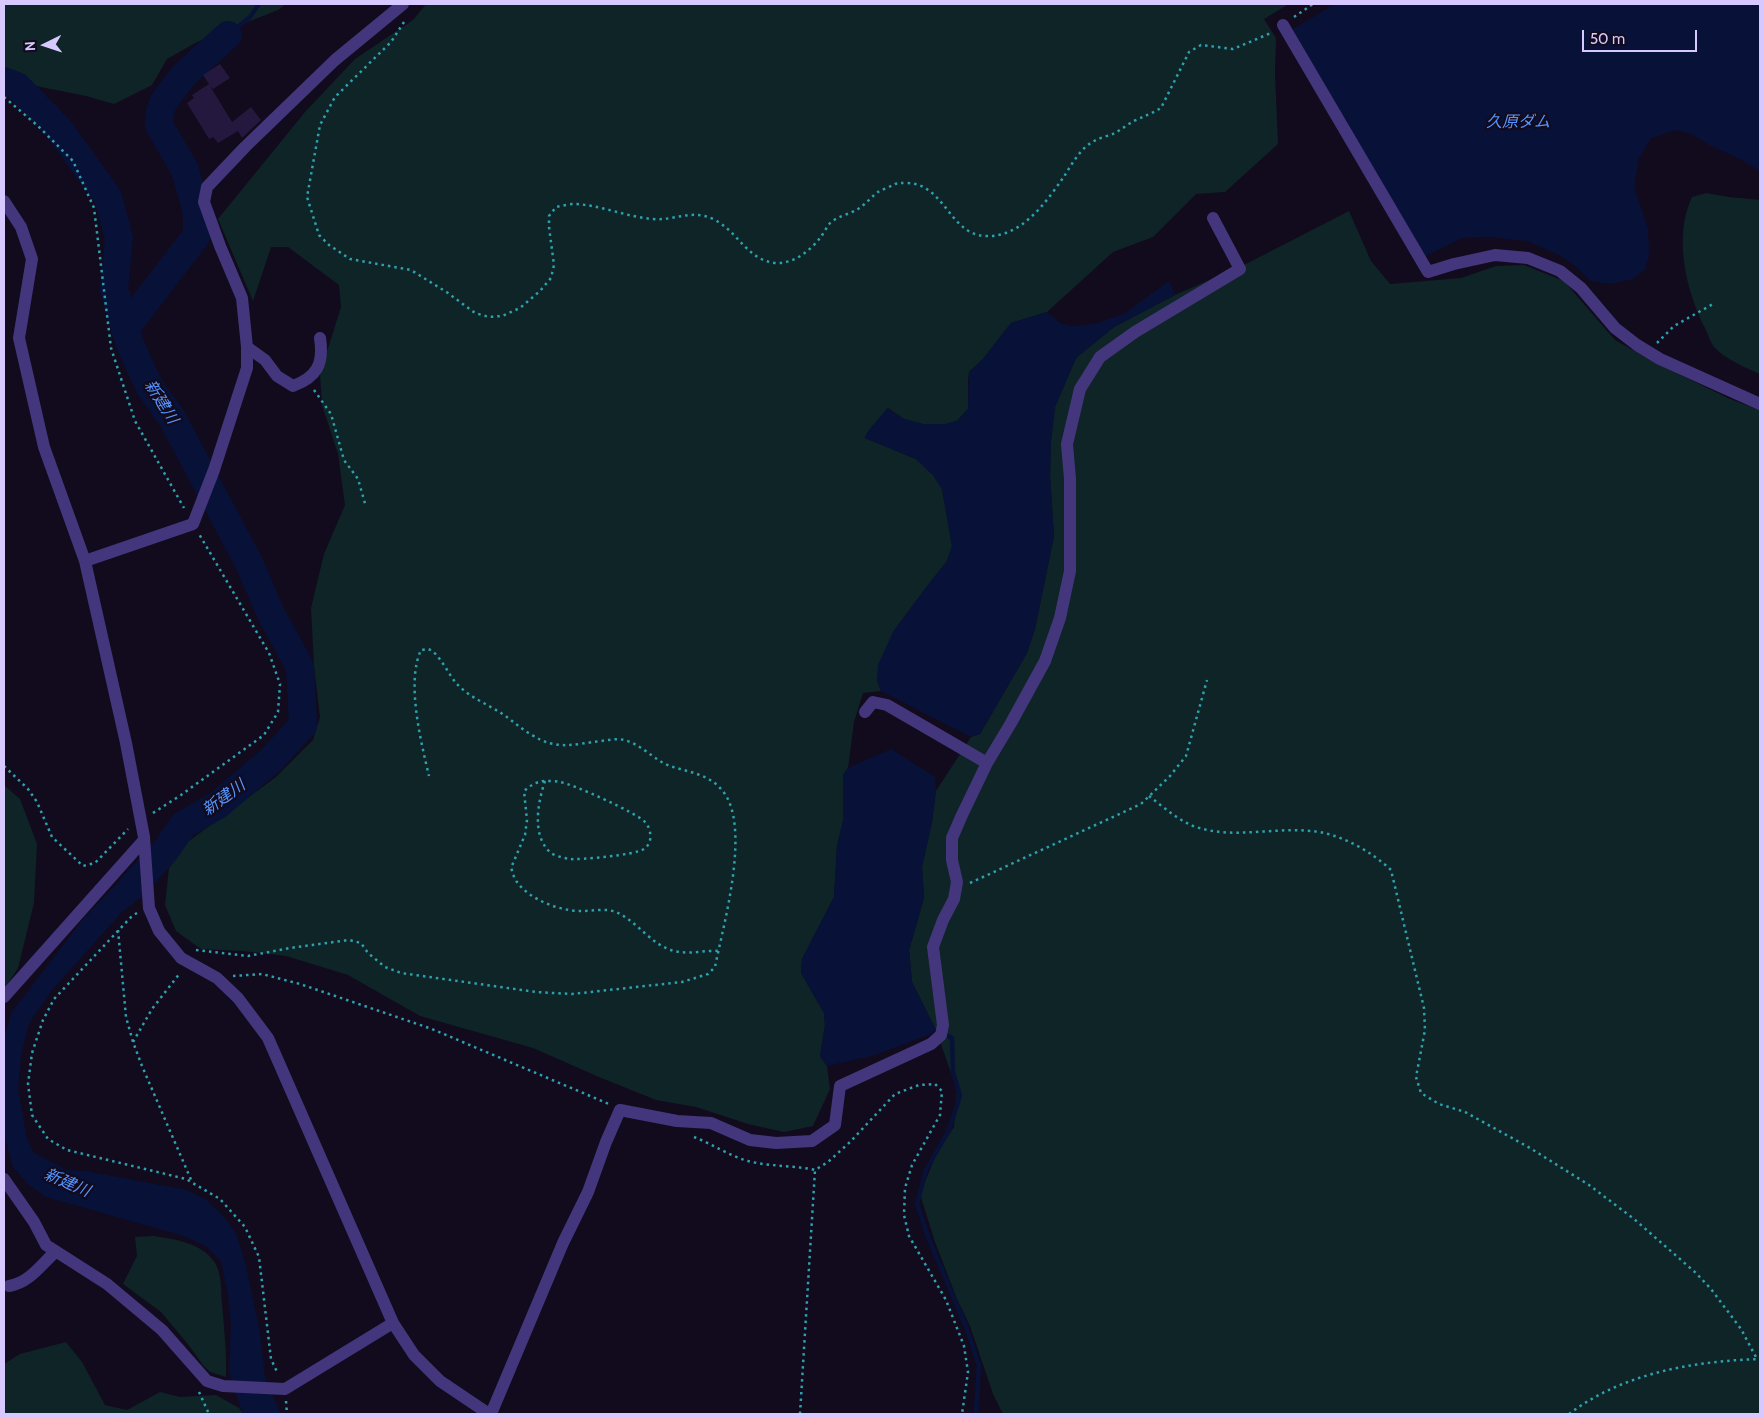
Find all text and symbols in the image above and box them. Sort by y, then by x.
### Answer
north arrow [20,20,70,70]
scale bar [1584,20,1699,52]
text: 50 m [1590,30,1625,48]
text: N [21,40,39,52]
water label: 久原ダム [1486,112,1550,132]
water label: 新建川 [140,377,182,427]
water label: 新建川 [199,776,249,820]
water label: 新建川 [41,1165,93,1201]

